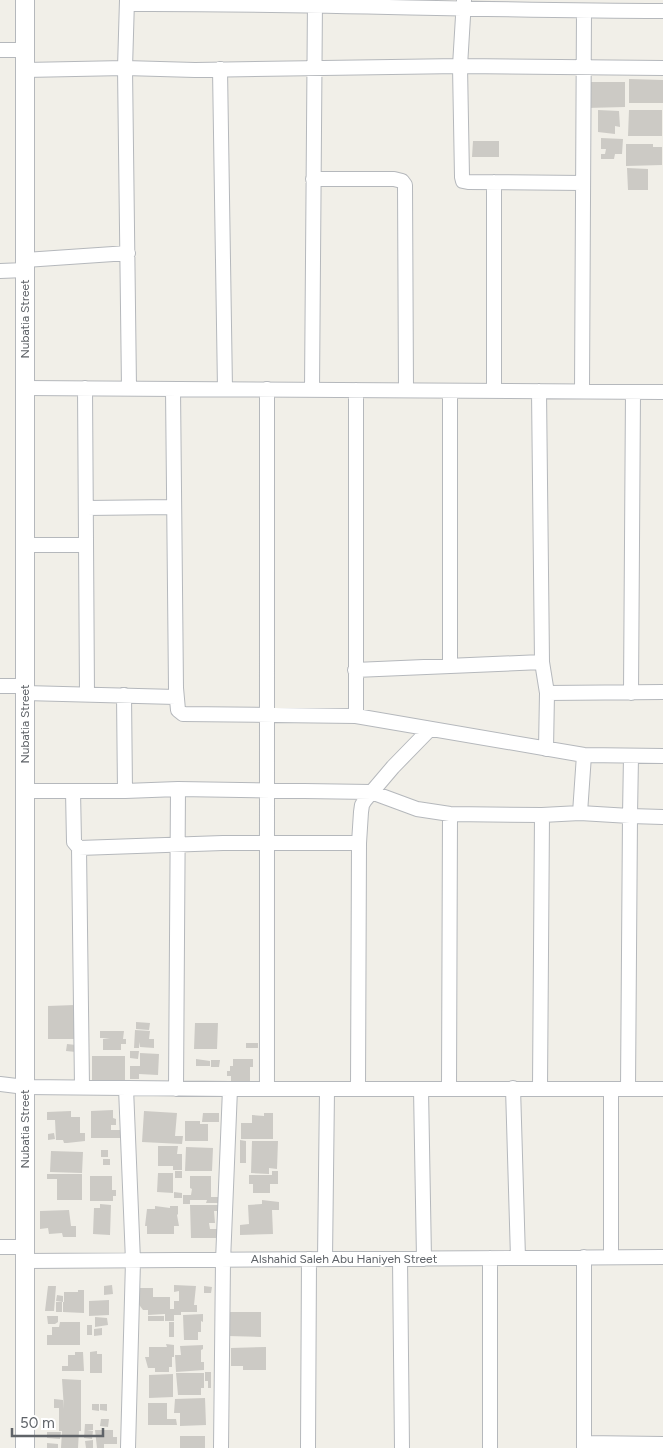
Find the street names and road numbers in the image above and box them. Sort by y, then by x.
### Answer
street label: Nubatia Street [18,279,32,359]
street label: Nubatia Street [18,684,32,764]
street label: Nubatia Street [18,1089,32,1169]
street label: Alshahid Saleh Abu Haniyeh Street [251,1252,438,1266]

